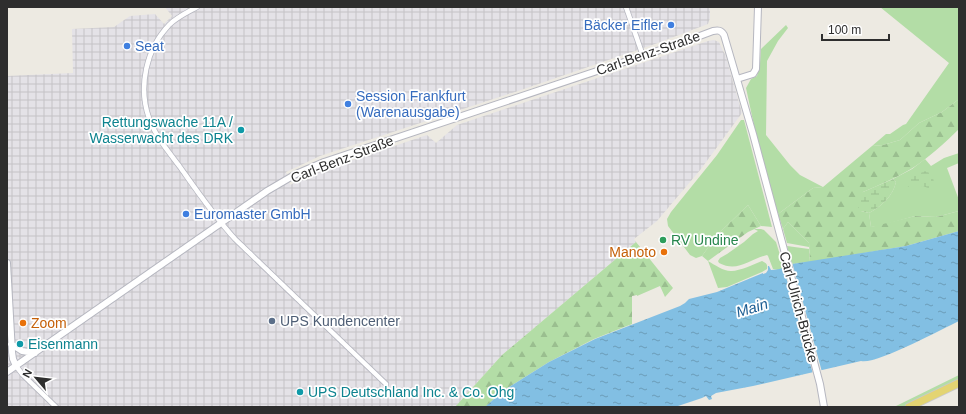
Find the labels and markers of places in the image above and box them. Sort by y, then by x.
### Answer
place label: Bäcker Eifler [584,17,663,33]
marker: Bäcker Eifler [666,20,676,30]
place label: Seat [135,38,164,54]
marker: Seat [122,41,132,51]
place label: Session Frankfurt (Warenausgabe) [356,88,466,120]
marker: Session Frankfurt (Warenausgabe) [343,99,353,109]
place label: Rettungswache 11A / Wasserwacht des DRK [90,114,234,146]
marker: Rettungswache 11A / Wasserwacht des DRK [236,125,246,135]
place label: Euromaster GmbH [194,206,311,222]
marker: Euromaster GmbH [181,209,191,219]
place label: RV Undine [671,232,739,248]
marker: RV Undine [658,235,668,245]
place label: Manoto [609,244,656,260]
marker: Manoto [659,247,669,257]
place label: UPS Kundencenter [280,313,400,329]
place label: Zoom [31,315,67,331]
marker: UPS Kundencenter [267,316,277,326]
marker: Zoom [18,318,28,328]
place label: Eisenmann [28,336,98,352]
marker: Eisenmann [15,339,25,349]
place label: UPS Deutschland Inc. & Co. Ohg [308,384,514,400]
marker: UPS Deutschland Inc. & Co. Ohg [295,387,305,397]

